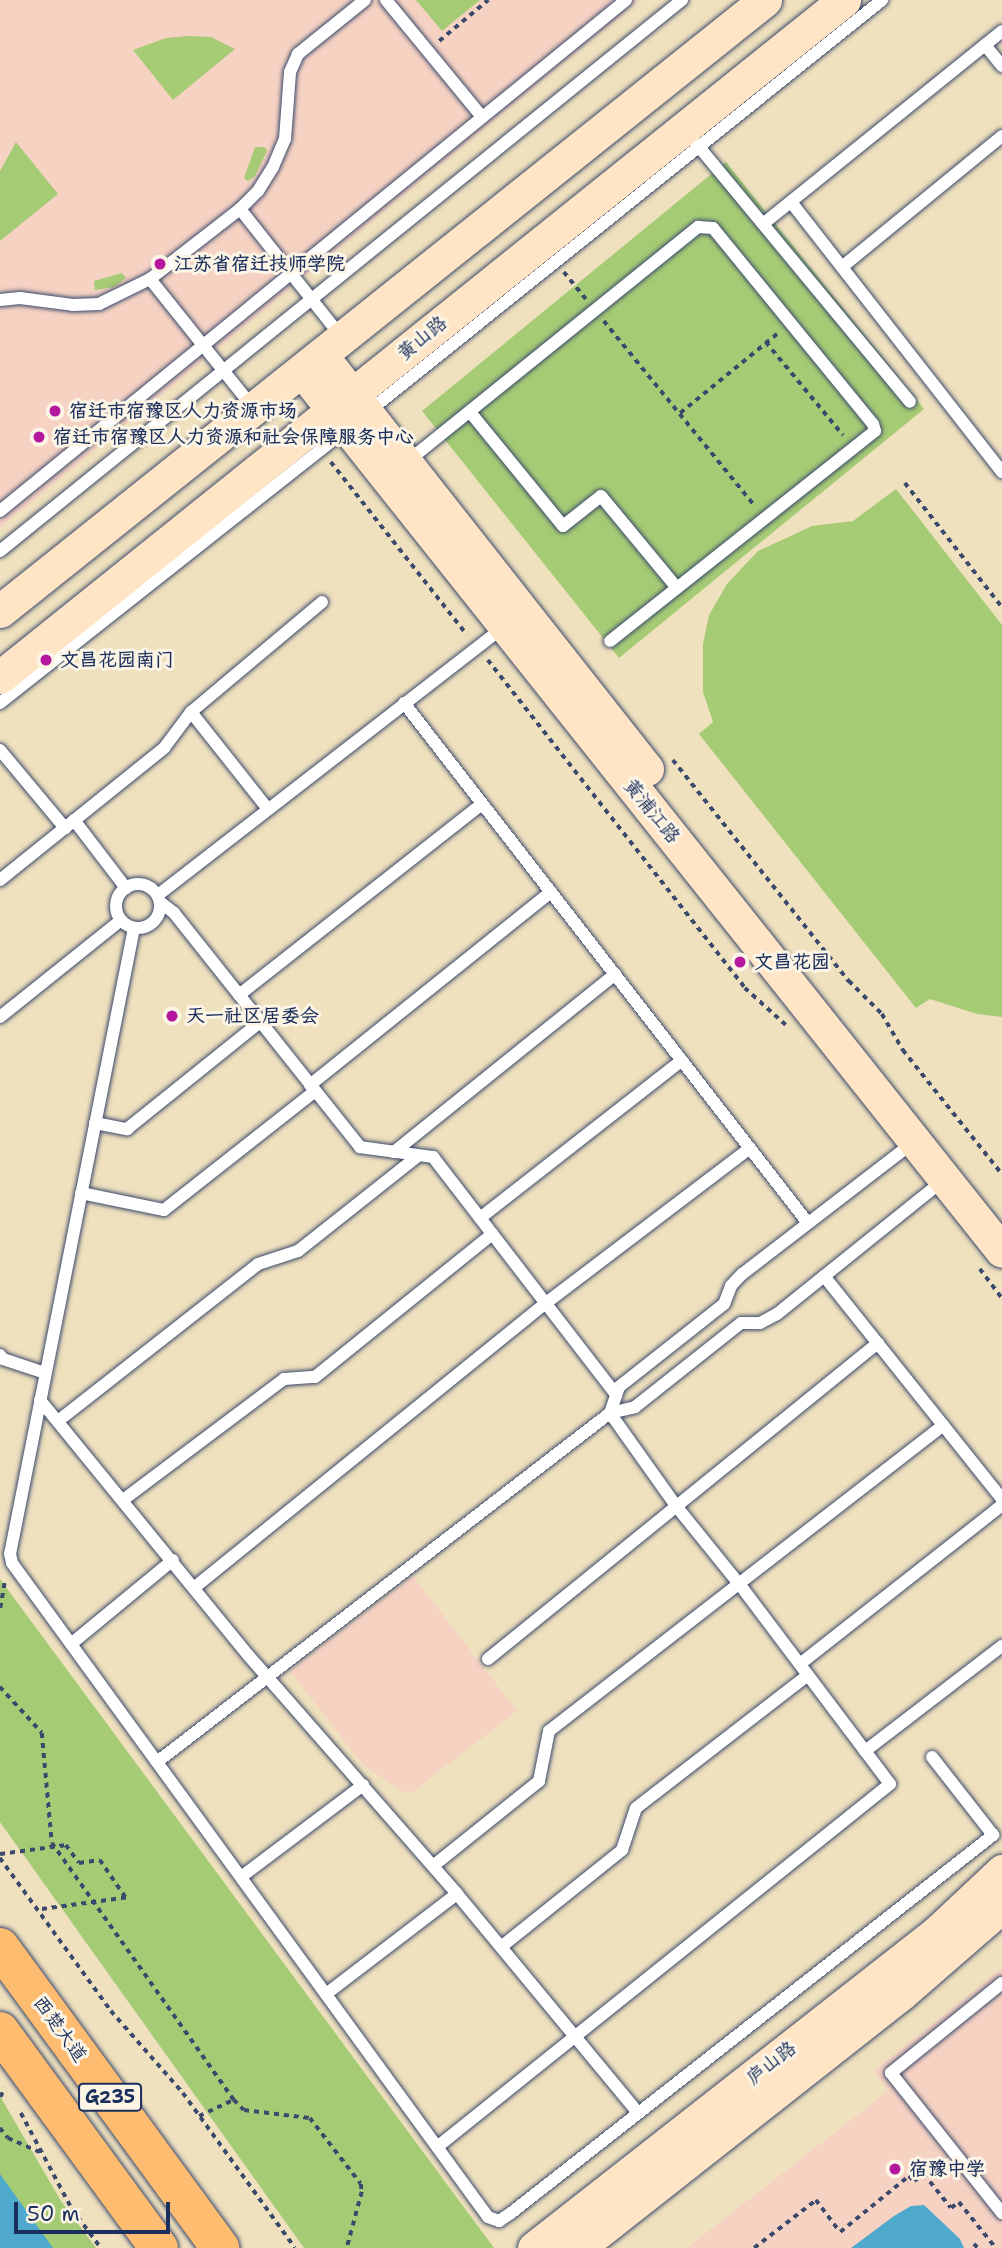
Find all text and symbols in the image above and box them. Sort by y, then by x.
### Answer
place label: 江苏省宿迁技师学院 [174,253,345,275]
marker: 江苏省宿迁技师学院 [152,256,168,272]
street label: 黄山路 [393,311,451,365]
place label: 宿迁市宿豫区人力资源市场 [69,400,297,422]
marker: 宿迁市宿豫区人力资源市场 [47,403,63,419]
place label: 宿迁市宿豫区人力资源和社会保障服务中心 [53,426,414,448]
marker: 宿迁市宿豫区人力资源和社会保障服务中心 [31,429,47,445]
place label: 文昌花园南门 [60,649,174,671]
marker: 文昌花园南门 [38,652,54,668]
street label: 黄浦江路 [619,774,685,848]
place label: 文昌花园 [754,951,830,973]
marker: 文昌花园 [732,954,748,970]
place label: 天一社区居委会 [186,1005,319,1027]
marker: 天一社区居委会 [164,1008,180,1024]
street label: 西楚大道 [28,1992,92,2066]
street label: 庐山路 [742,2036,800,2090]
road number: G235 [77,2082,143,2112]
place label: 宿豫中学 [909,2158,985,2180]
marker: 宿豫中学 [887,2161,903,2177]
scale bar [18,2188,173,2232]
text: 50 m [27,2200,80,2228]

